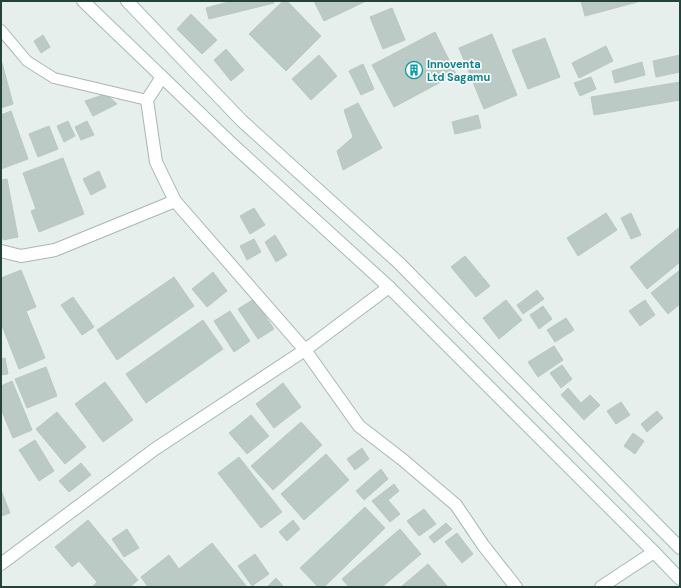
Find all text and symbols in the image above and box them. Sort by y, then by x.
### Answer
place label: Innoventa Ltd Sagamu [427,57,490,84]
building icon: Innoventa Ltd Sagamu [404,60,424,80]

